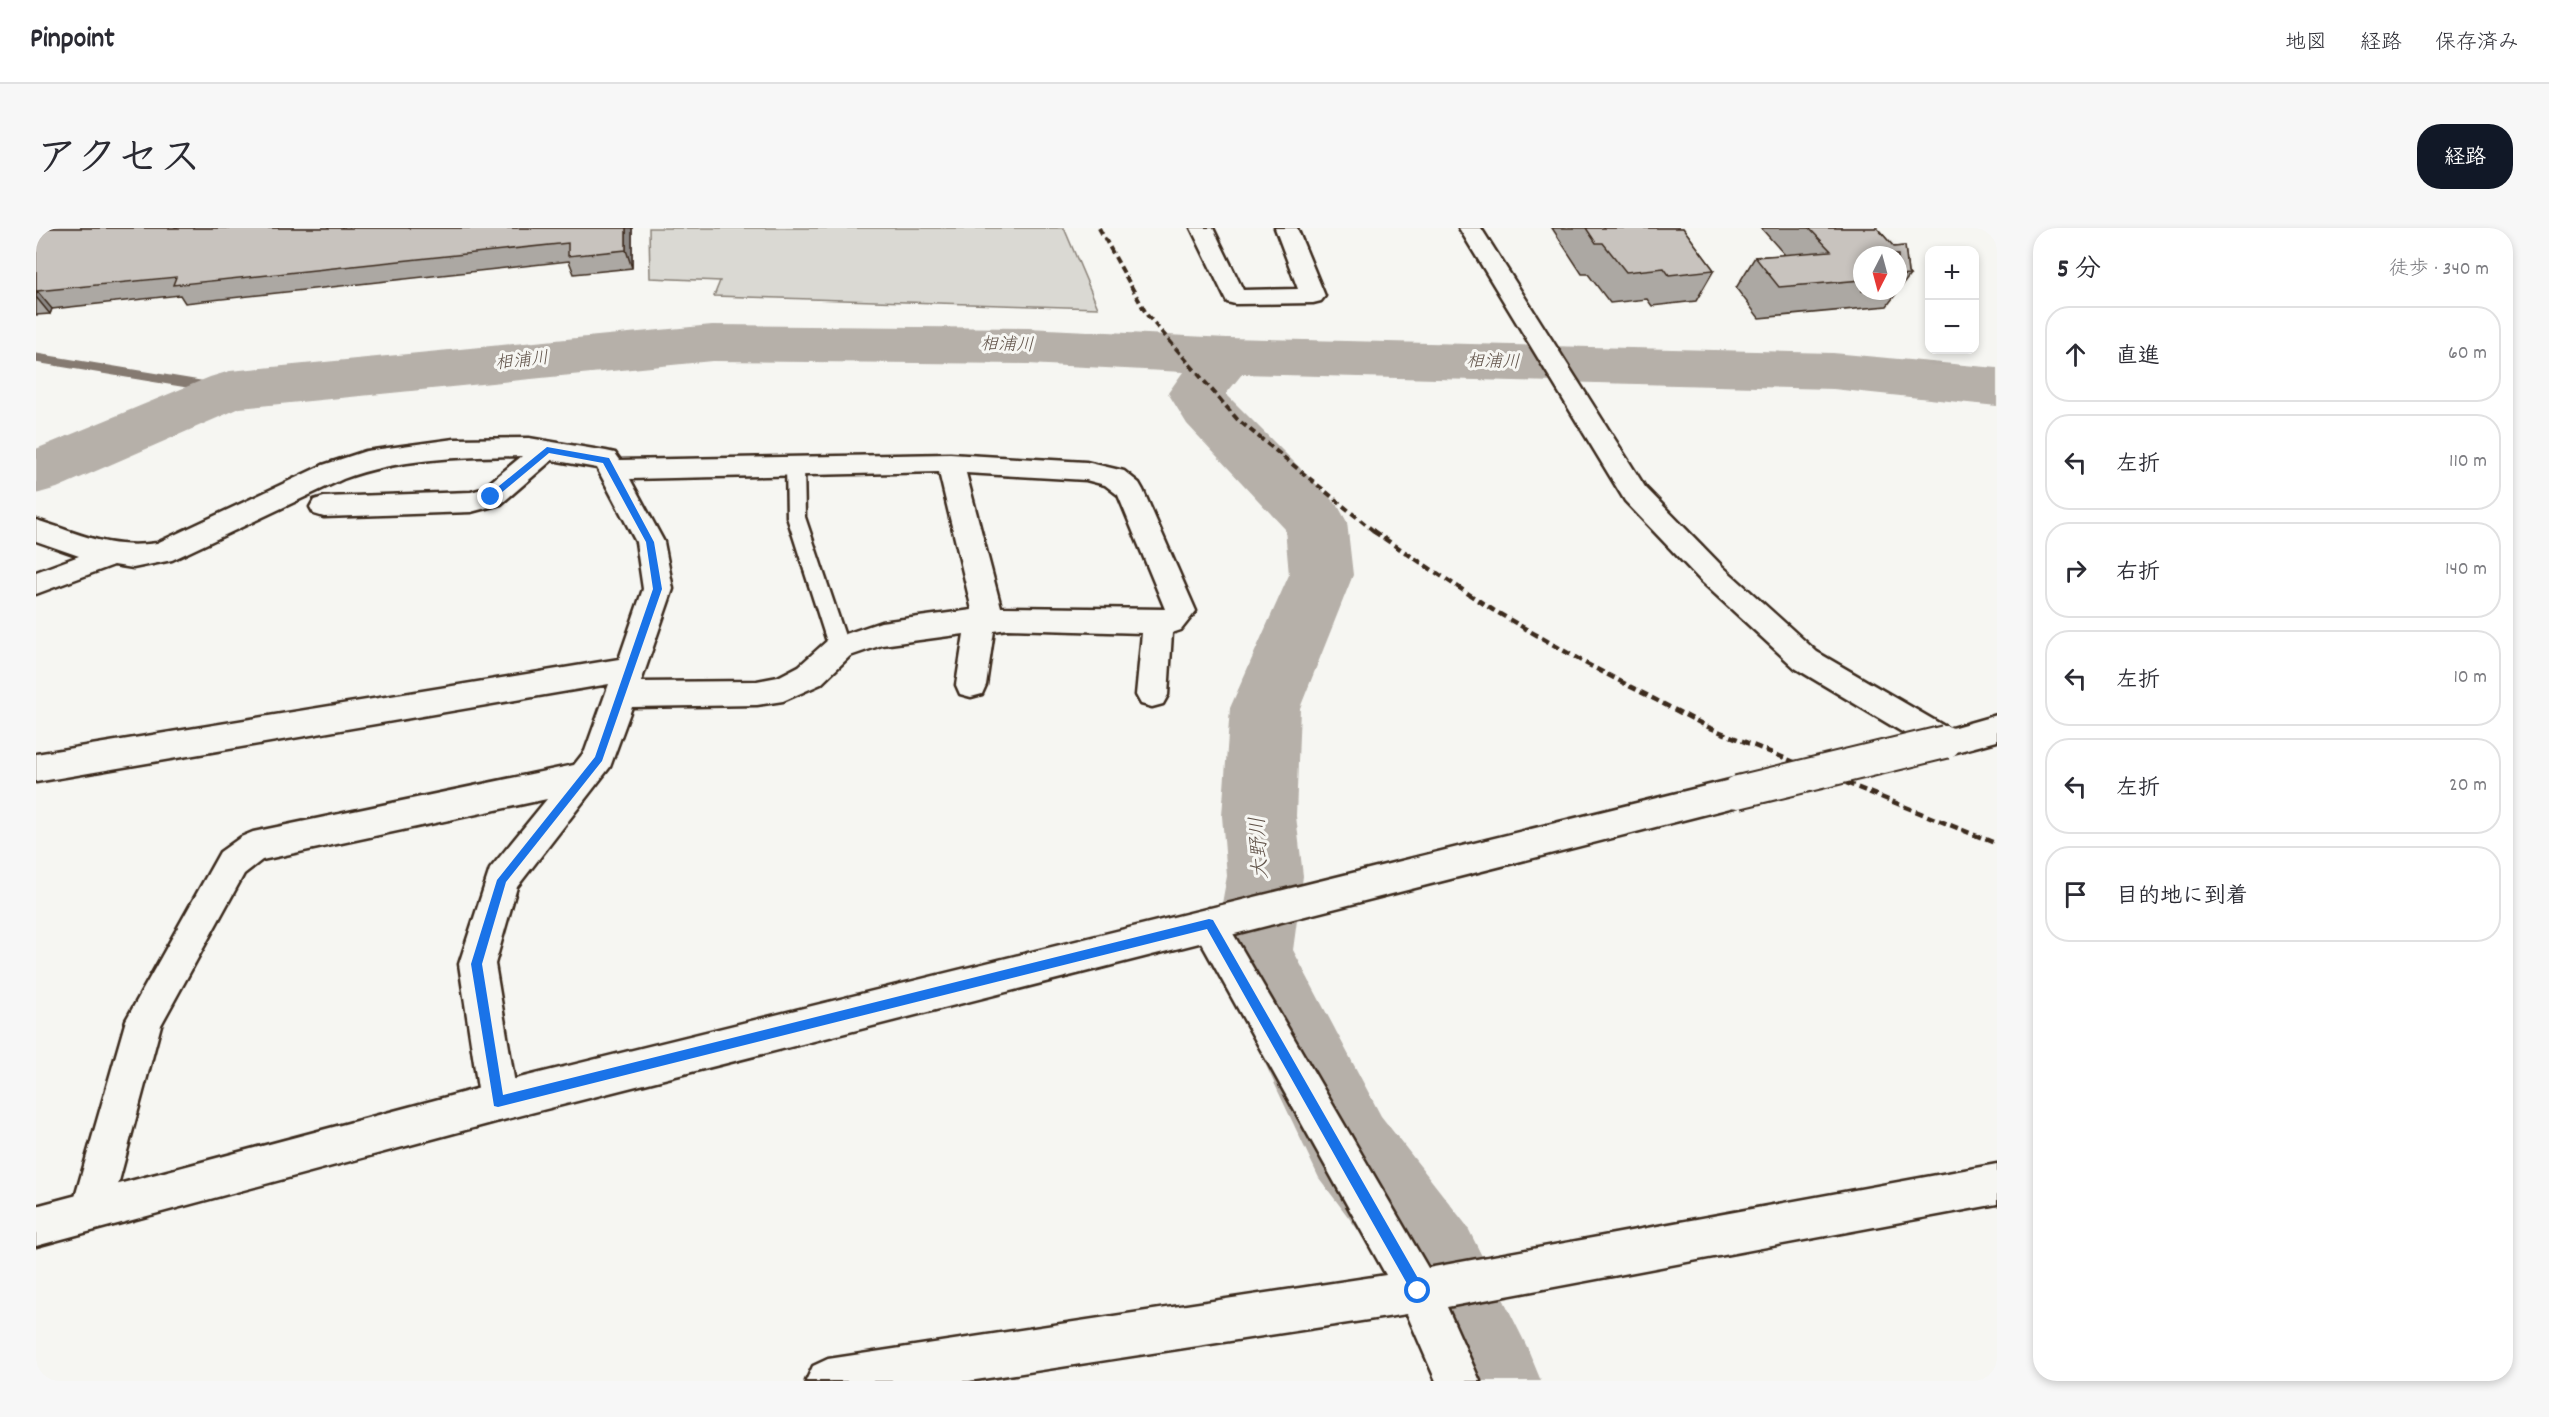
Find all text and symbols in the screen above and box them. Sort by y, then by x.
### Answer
text: Pinpoint [30,21,115,61]
text: 地図 [2285,29,2327,59]
text: 経路 [2360,29,2402,59]
text: 保存済み [2435,29,2519,59]
button: 経路 [2417,124,2513,189]
text: アクセス [36,132,201,192]
north arrow [1853,246,1907,300]
map controls [1925,246,1979,354]
button: + [1925,246,1979,300]
text: 5 分 [2057,252,2101,289]
text: 徒歩 · 340 m [2389,256,2489,284]
button: − [1925,300,1979,354]
water label: 相浦川 [980,333,1034,359]
icon: ahead [2059,338,2092,371]
text: 60 m [2448,340,2487,368]
text: 直進 [2116,342,2160,373]
water label: 相浦川 [494,347,550,377]
water label: 相浦川 [1466,350,1520,376]
icon: left [2059,446,2092,479]
text: 110 m [2449,448,2487,476]
text: 左折 [2116,450,2160,481]
route end [477,483,503,509]
icon: right [2059,554,2092,587]
text: 140 m [2445,556,2487,584]
text: 右折 [2116,558,2160,589]
icon: left [2059,662,2092,695]
text: 10 m [2453,664,2487,692]
text: 左折 [2116,666,2160,697]
icon: left [2059,770,2092,803]
text: 20 m [2449,772,2487,800]
text: 左折 [2116,774,2160,805]
water label: 大野川 [1244,816,1278,880]
icon: arrive [2059,878,2092,911]
text: 目的地に到着 [2116,882,2248,913]
route start [1404,1277,1430,1303]

